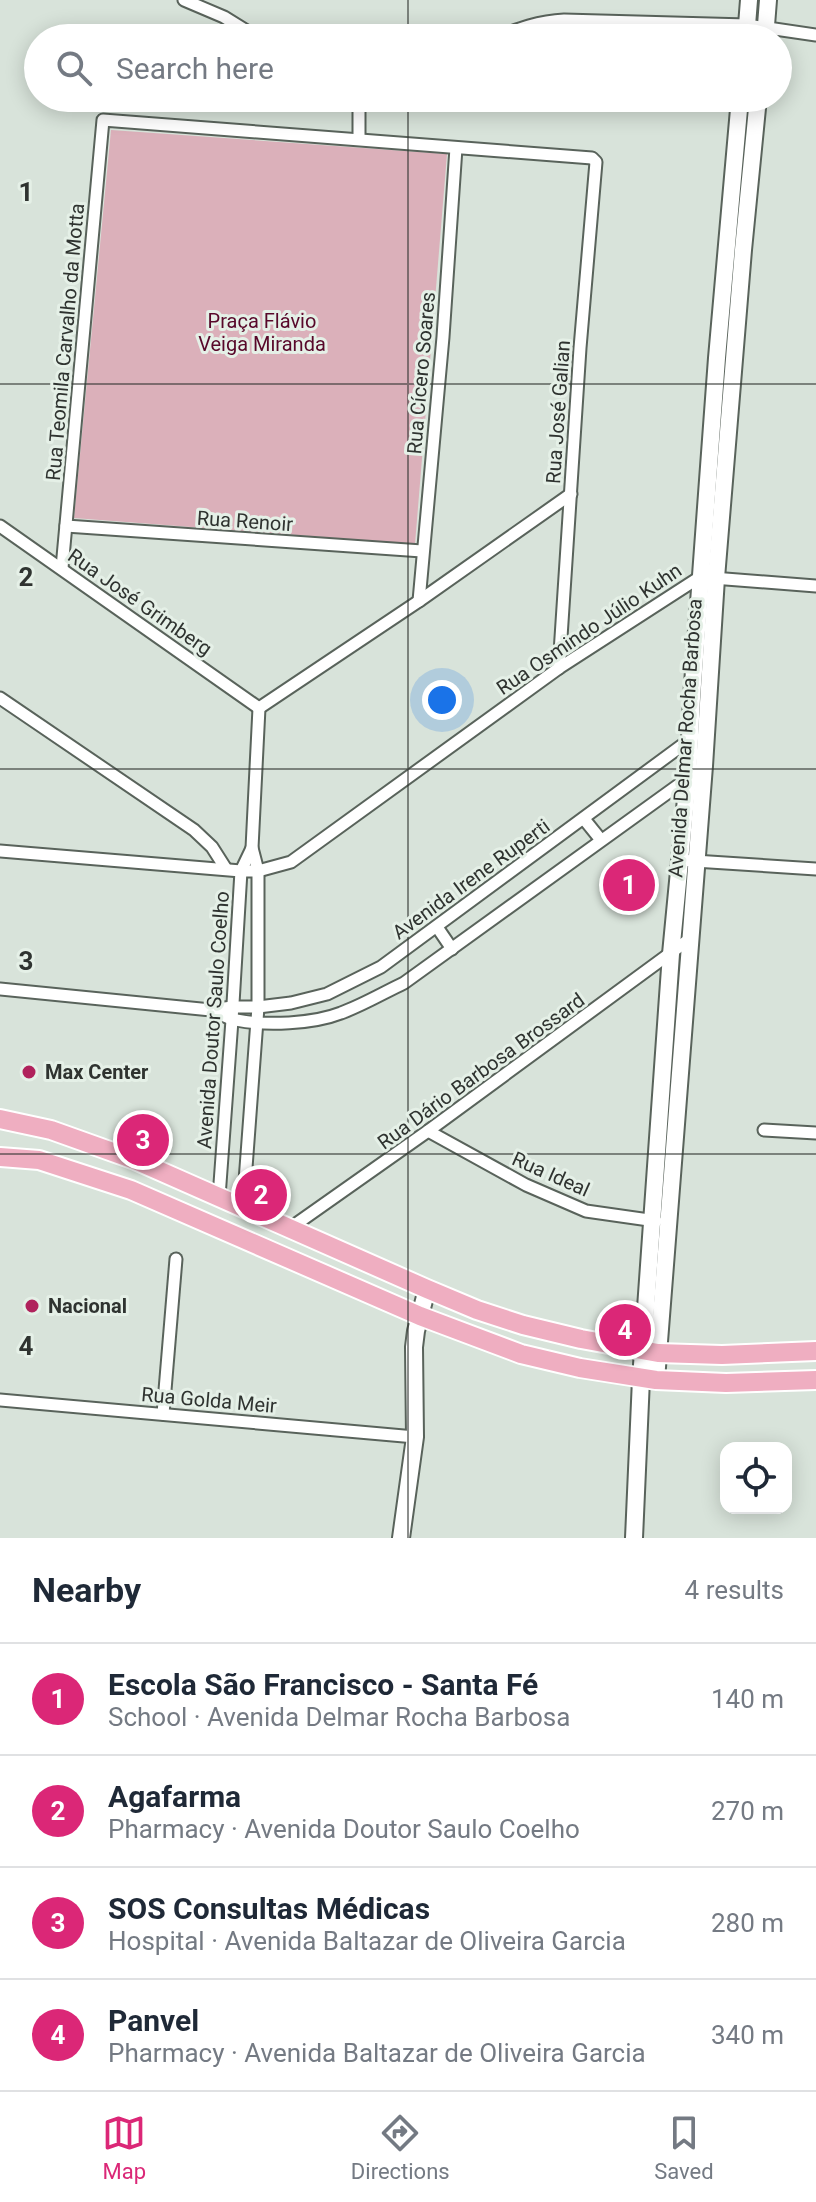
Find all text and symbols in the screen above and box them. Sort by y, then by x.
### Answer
search box [24,24,792,112]
icon: search [52,46,96,90]
text: Search here [116,51,274,86]
text: 1 [19,177,33,207]
street label: Rua Teomila Carvalho da Motta [41,202,89,482]
street label: Rua Cícero Soares [402,291,440,455]
park label: Praça Flávio Veiga Miranda [198,309,326,356]
street label: Rua José Galian [541,340,575,484]
street label: Rua Renoir [196,506,294,536]
street label: Rua José Grimberg [63,543,217,661]
street label: Rua Osmindo Júlio Kuhn [492,558,686,700]
text: 2 [19,562,33,592]
street label: Avenida Delmar Rocha Barbosa [663,598,707,878]
your location [422,680,462,720]
street label: Avenida Irene Ruperti [388,814,554,944]
pin: 1 [603,855,655,915]
street label: Avenida Doutor Saulo Coelho [192,890,234,1150]
text: 3 [19,946,33,976]
street label: Rua Dário Barbosa Brossard [373,988,589,1154]
place label: Max Center [45,1060,149,1084]
marker: Max Center [20,1063,38,1081]
pin: 3 [117,1110,169,1170]
street label: Rua Ideal [509,1146,593,1202]
pin: 2 [235,1165,287,1225]
place label: Nacional [48,1294,127,1318]
marker: Nacional [23,1297,41,1315]
pin: 4 [599,1300,651,1360]
text: 4 [19,1331,34,1361]
street label: Rua Golda Meir [140,1382,278,1418]
map controls [720,1442,792,1514]
button: locate [720,1442,792,1514]
text: Nearby [32,1570,141,1610]
text: 4 results [685,1575,784,1605]
text: Escola São Francisco - Santa Fé [108,1667,538,1702]
text: 1 [51,1684,65,1714]
text: 140 m [711,1684,784,1714]
text: School · Avenida Delmar Rocha Barbosa [108,1702,570,1732]
text: Agafarma [108,1779,241,1814]
text: 2 [51,1796,65,1826]
text: 270 m [711,1796,784,1826]
text: Pharmacy · Avenida Doutor Saulo Coelho [108,1814,580,1844]
text: SOS Consultas Médicas [108,1891,430,1926]
text: 3 [51,1908,65,1938]
text: 280 m [711,1908,784,1938]
text: Hospital · Avenida Baltazar de Oliveira Garcia [108,1926,626,1956]
text: Panvel [108,2003,199,2038]
text: 4 [51,2020,65,2050]
text: 340 m [711,2020,784,2050]
text: Pharmacy · Avenida Baltazar de Oliveira Garcia [108,2038,646,2068]
tab: Map [102,2111,146,2184]
tab: Directions [351,2111,450,2184]
tab: Saved [654,2111,714,2184]

